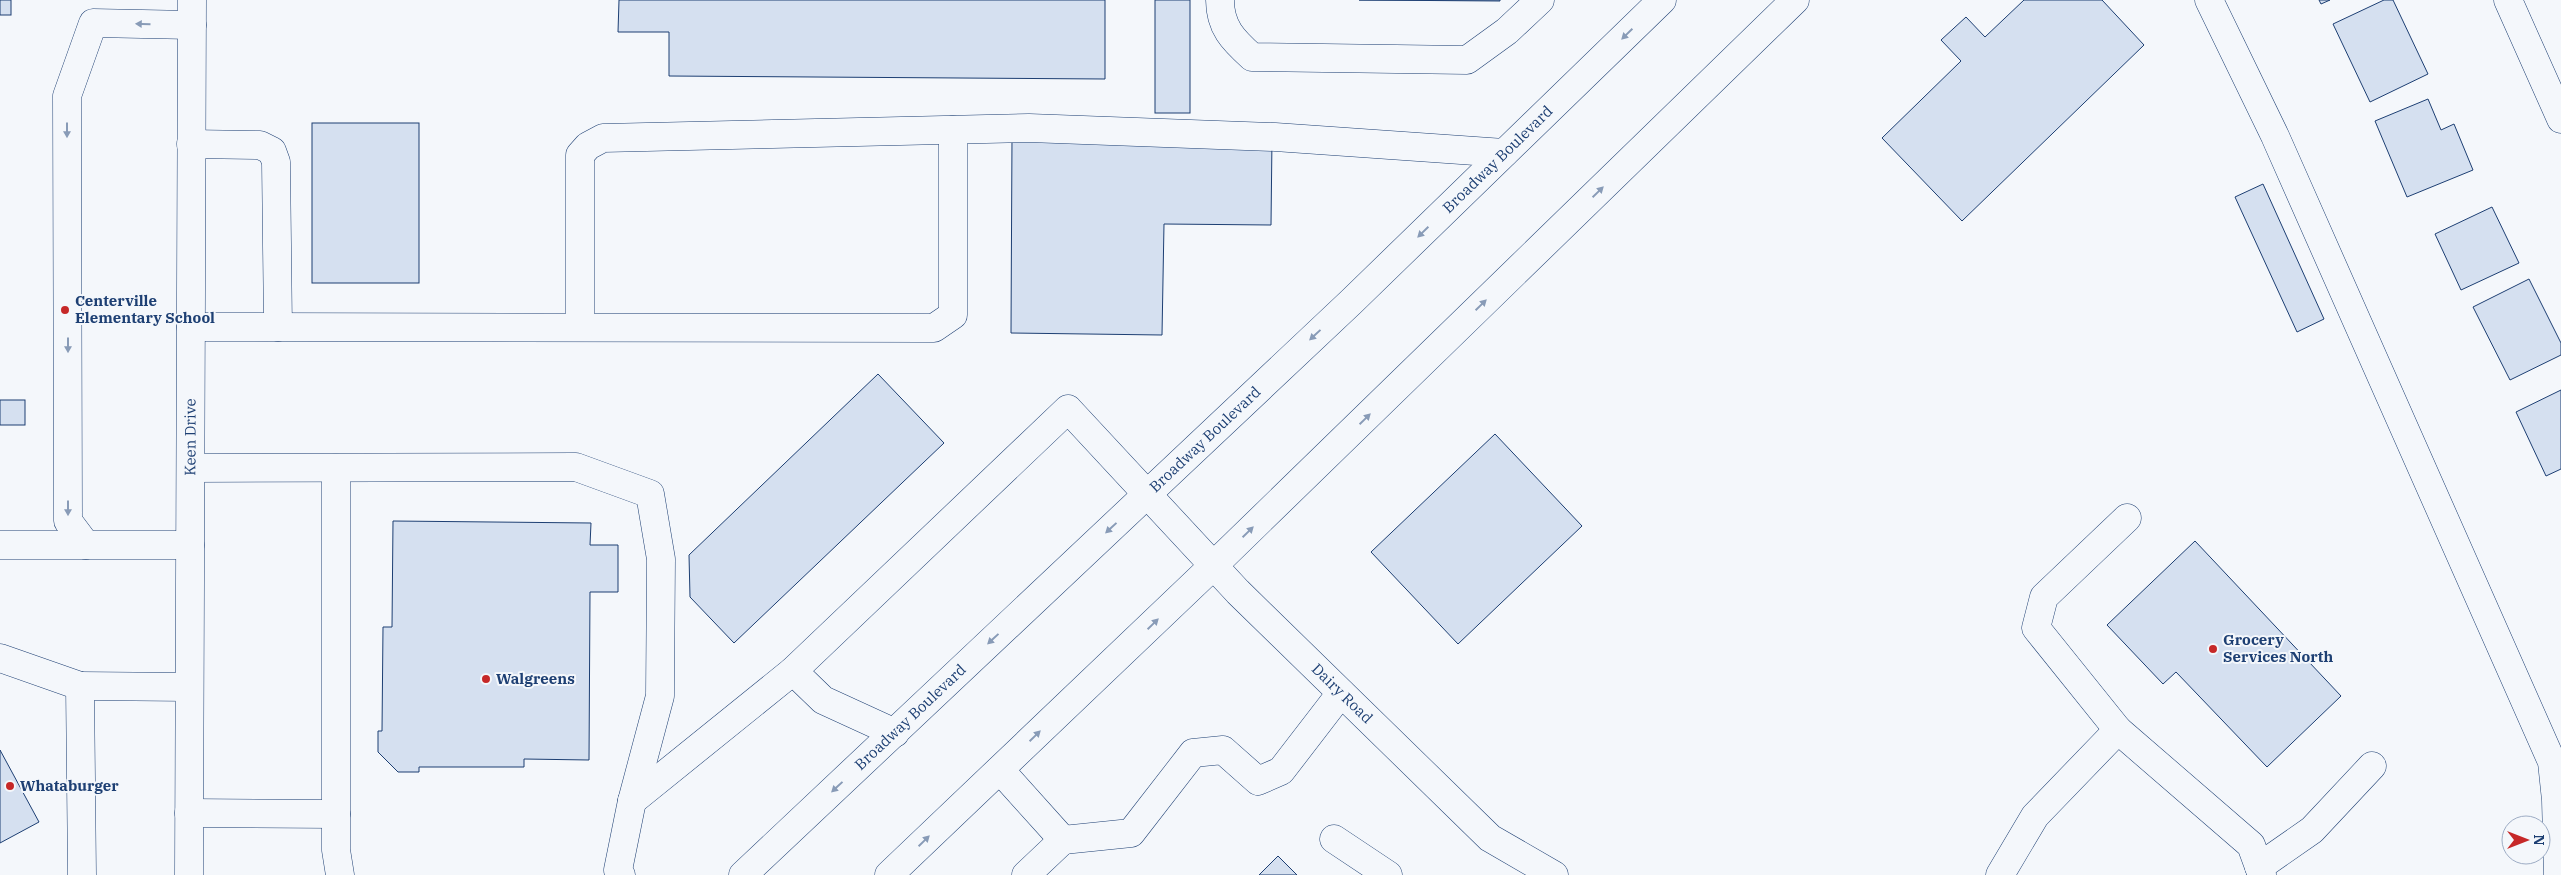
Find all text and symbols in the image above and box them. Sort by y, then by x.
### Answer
one-way arrow [135,20,151,28]
one-way arrow [1622,28,1634,40]
street label: Broadway Boulevard [1438,101,1556,217]
one-way arrow [63,123,71,139]
one-way arrow [1591,186,1603,198]
one-way arrow [1417,226,1429,238]
place label: Centerville Elementary School [75,291,215,327]
one-way arrow [1475,300,1487,312]
marker: Centerville Elementary School [59,304,71,316]
one-way arrow [1310,329,1322,341]
one-way arrow [64,338,72,354]
street label: Broadway Boulevard [1145,382,1264,496]
street label: Keen Drive [180,398,200,476]
one-way arrow [1358,413,1370,425]
one-way arrow [64,500,72,516]
one-way arrow [1106,522,1118,534]
one-way arrow [1242,526,1254,538]
one-way arrow [1146,618,1158,630]
place label: Grocery Services North [2223,630,2333,666]
one-way arrow [987,633,999,645]
marker: Grocery Services North [2207,643,2219,655]
street label: Dairy Road [1308,659,1377,727]
street label: Broadway Boulevard [850,660,970,774]
place label: Walgreens [496,669,575,688]
marker: Walgreens [480,673,492,685]
one-way arrow [1029,730,1041,742]
place label: Whataburger [20,776,119,795]
marker: Whataburger [4,780,16,792]
one-way arrow [831,781,843,793]
north arrow [2501,815,2551,865]
text: N [2530,834,2548,846]
one-way arrow [918,835,930,847]

